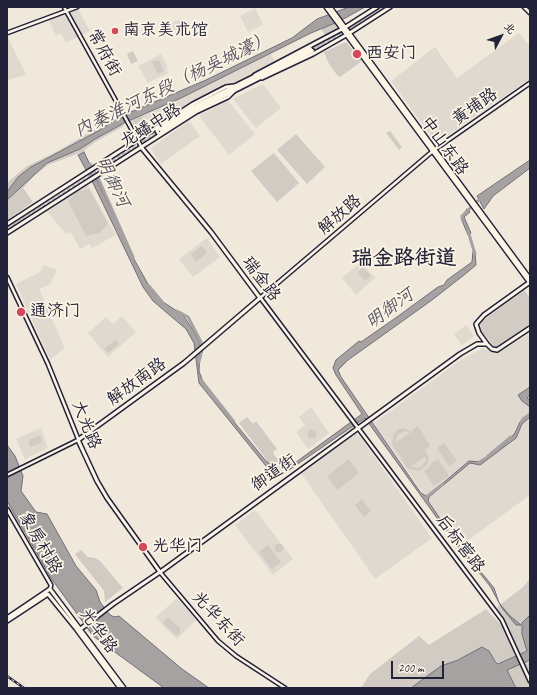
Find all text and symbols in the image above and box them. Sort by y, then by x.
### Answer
north arrow [481,16,521,56]
text: 北 [501,19,519,37]
place label: 南京美术馆 [123,21,208,41]
street label: 常府街 [83,26,125,80]
marker: 南京美术馆 [110,26,120,36]
water label: 内秦淮河东段（杨吴城濠） [71,28,275,142]
place label: 西安门 [366,44,417,64]
marker: 西安门 [351,48,363,60]
street label: 黄埔路 [448,84,502,130]
street label: 龙蟠中路 [117,99,185,153]
street label: 中山东路 [416,112,472,180]
water label: 明御河 [90,153,134,211]
street label: 解放路 [314,191,366,239]
district label: 瑞金路街道 [352,245,456,271]
street label: 瑞金路 [238,252,284,306]
water label: 明御河 [362,284,418,334]
place label: 通济门 [30,302,81,322]
marker: 通济门 [15,306,27,318]
street label: 解放南路 [103,354,171,410]
street label: 大光路 [67,398,105,452]
street label: 御道街 [247,450,301,496]
street label: 象房村路 [14,508,66,578]
street label: 后标营路 [431,511,489,577]
place label: 光华门 [152,537,203,557]
marker: 光华门 [137,541,149,553]
street label: 光华东街 [187,587,249,651]
street label: 光华路 [75,604,121,658]
scale bar [393,653,446,679]
text: 200 m [398,660,424,676]

